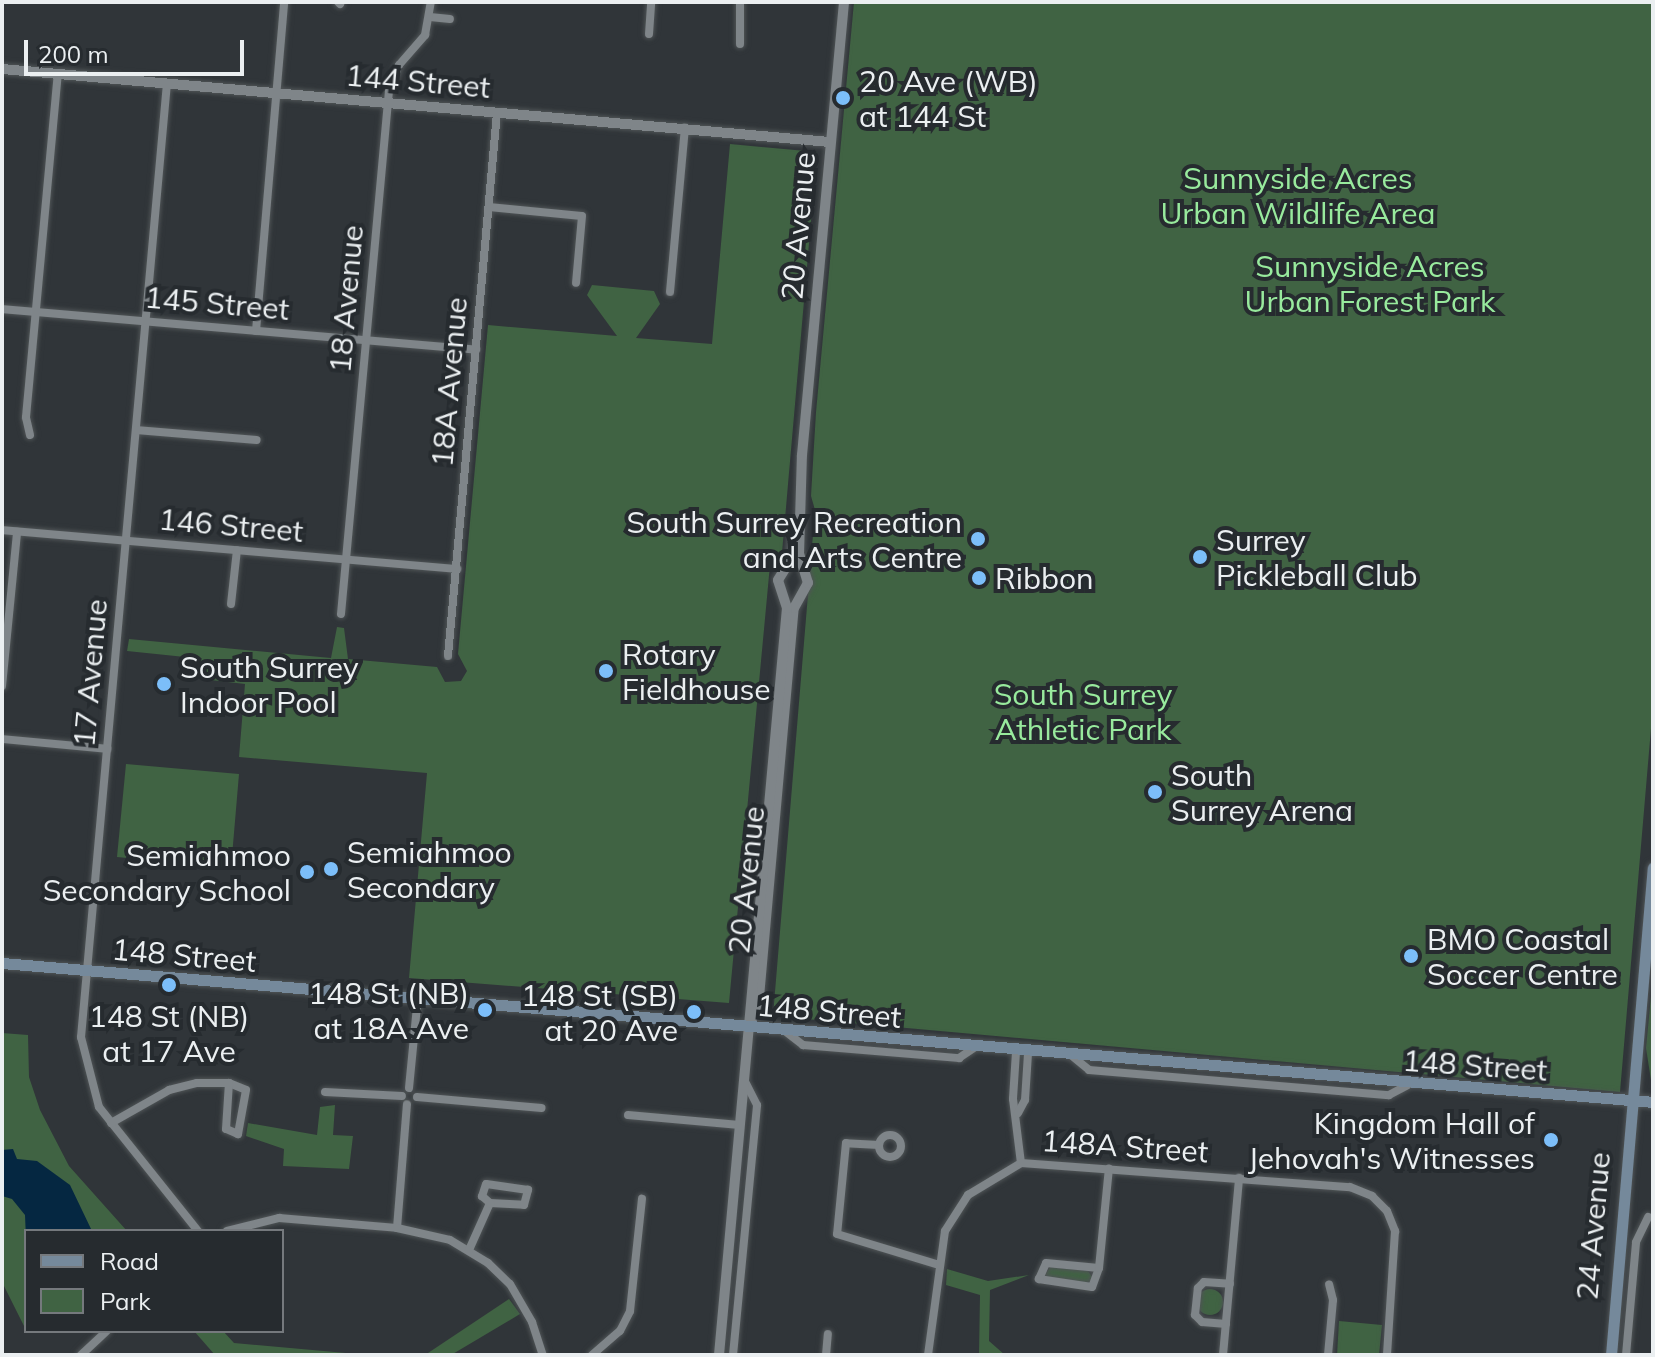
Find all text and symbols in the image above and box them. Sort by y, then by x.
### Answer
scale bar [28,24,248,74]
text: 200 m [38,39,109,69]
street label: 144 Street [344,57,492,105]
place label: 20 Ave (WB) at 144 St [859,63,1038,134]
marker: 20 Ave (WB) at 144 St [834,89,852,107]
street label: 20 Avenue [774,151,822,301]
park label: Sunnyside Acres Urban Wildlife Area [1160,160,1436,230]
street label: 18 Avenue [322,224,370,374]
park label: Sunnyside Acres Urban Forest Park [1245,248,1495,318]
street label: 145 Street [143,279,291,327]
street label: 18A Avenue [424,296,474,468]
street label: 146 Street [157,501,305,549]
place label: South Surrey Recreation and Arts Centre [627,504,962,574]
place label: Surrey Pickleball Club [1216,522,1418,592]
marker: South Surrey Recreation and Arts Centre [969,530,987,548]
marker: Surrey Pickleball Club [1191,548,1209,566]
place label: Ribbon [995,560,1094,596]
marker: Ribbon [970,569,988,587]
street label: 17 Avenue [66,598,114,748]
place label: Rotary Fieldhouse [622,636,771,706]
place label: South Surrey Indoor Pool [180,649,359,720]
marker: Rotary Fieldhouse [597,662,615,680]
marker: South Surrey Indoor Pool [155,675,173,693]
park label: South Surrey Athletic Park [994,676,1172,746]
place label: South Surrey Arena [1171,757,1353,828]
marker: South Surrey Arena [1146,783,1164,801]
street label: 20 Avenue [720,804,772,956]
place label: Semiahmoo Secondary [347,834,512,904]
place label: Semiahmoo Secondary School [43,837,291,908]
marker: Semiahmoo Secondary [322,860,340,878]
marker: Semiahmoo Secondary School [298,863,316,881]
place label: BMO Coastal Soccer Centre [1427,921,1618,992]
street label: 148 Street [110,931,258,979]
marker: BMO Coastal Soccer Centre [1402,947,1420,965]
place label: 148 St (NB) at 18A Ave [308,975,469,1046]
marker: 148 St (NB) at 17 Ave [160,976,178,994]
place label: 148 St (SB) at 20 Ave [521,977,678,1048]
street label: 148 Street [755,987,903,1035]
place label: 148 St (NB) at 17 Ave [89,998,249,1068]
marker: 148 St (NB) at 18A Ave [476,1001,494,1019]
marker: 148 St (SB) at 20 Ave [685,1003,703,1021]
street label: 148 Street [1402,1042,1548,1088]
place label: Kingdom Hall of Jehovah's Witnesses [1248,1105,1535,1176]
street label: 148A Street [1041,1122,1209,1170]
marker: Kingdom Hall of Jehovah's Witnesses [1542,1131,1560,1149]
street label: 24 Avenue [1569,1151,1617,1301]
legend [24,1229,284,1333]
text: Road [100,1246,159,1276]
text: Park [100,1286,151,1316]

